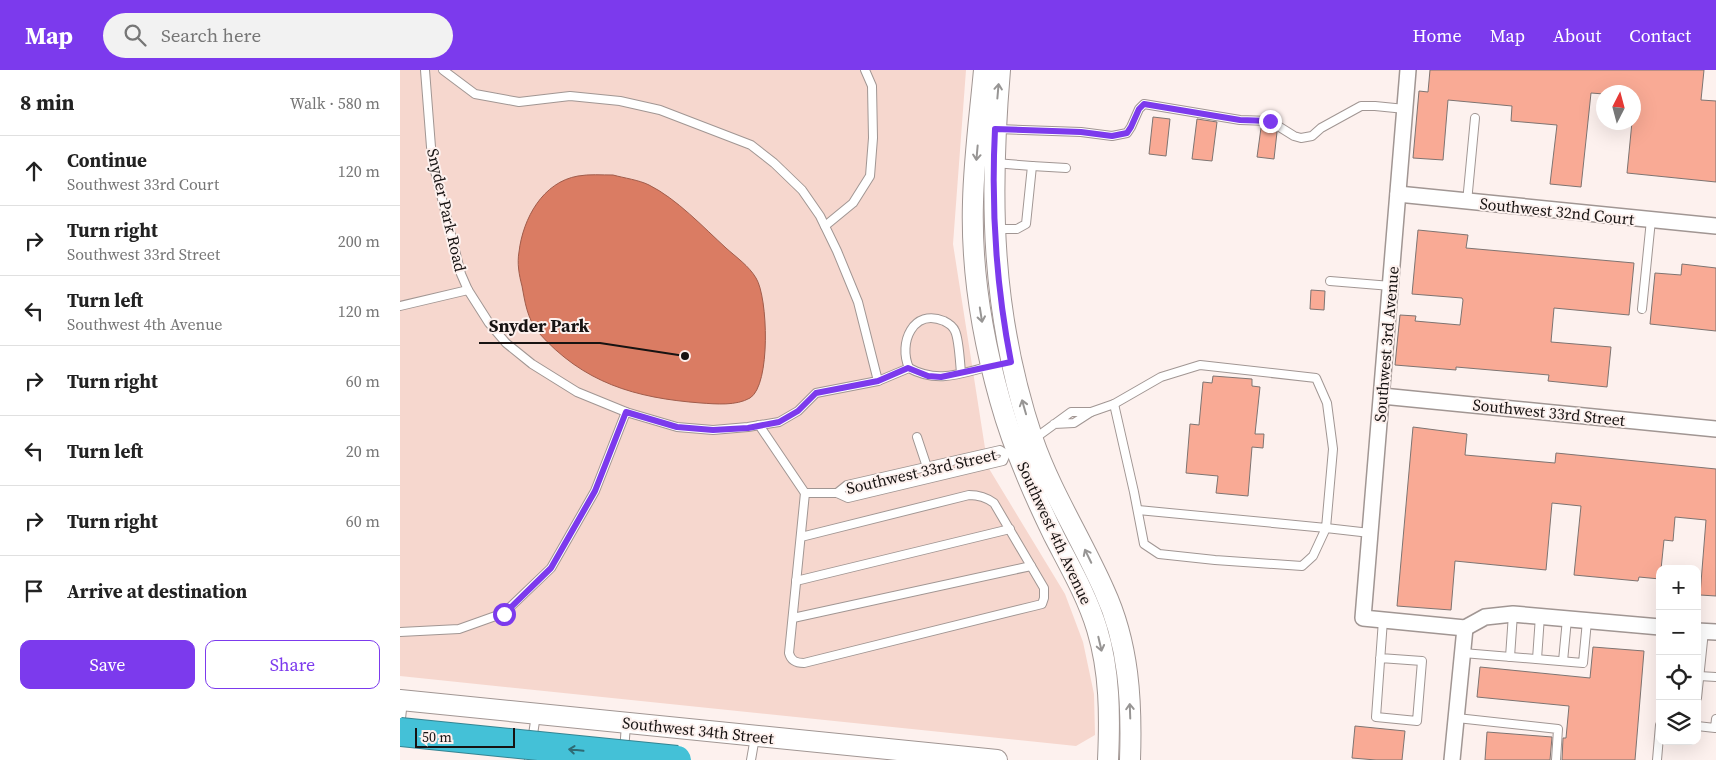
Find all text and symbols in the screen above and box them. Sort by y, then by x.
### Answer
search box [103,13,453,58]
text: Map [25,19,73,52]
icon: search [121,21,149,49]
text: Search here [161,22,261,48]
text: Home [1413,23,1462,48]
text: Map [1490,23,1525,48]
text: About [1553,23,1601,48]
text: Contact [1629,23,1691,48]
one-way arrow [994,83,1003,99]
north arrow [1596,85,1641,130]
text: 8 min [20,88,75,117]
text: Walk · 580 m [290,92,380,114]
route end [1259,110,1282,133]
one-way arrow [972,145,982,161]
street label: Snyder Park Road [422,146,472,274]
text: Continue [67,147,147,173]
icon: ahead [20,157,48,185]
text: 120 m [338,160,380,182]
text: Southwest 33rd Court [67,173,219,195]
street label: Southwest 32nd Court [1479,192,1636,230]
text: Turn right [67,217,158,243]
icon: right [20,227,48,255]
text: 200 m [338,230,380,252]
text: Southwest 33rd Street [67,243,220,265]
street label: Southwest 3rd Avenue [1368,265,1404,423]
text: Turn left [67,287,143,313]
icon: left [20,297,48,325]
text: 120 m [338,300,380,322]
one-way arrow [977,307,987,323]
callout: Snyder Park [479,310,600,343]
text: Southwest 4th Avenue [67,313,223,335]
text: Snyder Park [489,313,590,338]
icon: right [20,367,48,395]
text: Turn right [67,368,158,394]
text: 60 m [346,370,380,392]
street label: Southwest 33rd Street [1472,393,1627,431]
one-way arrow [1018,400,1028,416]
icon: left [20,437,48,465]
text: Turn left [67,438,143,464]
text: 20 m [346,440,380,462]
street label: Southwest 33rd Street [844,443,999,499]
street label: Southwest 4th Avenue [1012,458,1098,608]
icon: right [20,507,48,535]
text: Turn right [67,508,158,534]
text: 60 m [346,510,380,532]
one-way arrow [1083,549,1092,564]
map controls [1656,565,1701,745]
button: + [1656,565,1701,610]
icon: arrive [20,577,48,605]
text: Arrive at destination [67,578,247,604]
route start [493,603,516,626]
button: − [1656,610,1701,655]
one-way arrow [1096,636,1105,652]
button: Save [20,640,195,689]
button: Share [205,640,380,689]
button: locate [1656,655,1701,700]
button: layers [1656,700,1701,745]
one-way arrow [1125,704,1135,720]
street label: Southwest 34th Street [621,711,776,749]
scale bar [415,725,515,748]
text: 50 m [422,727,452,747]
one-way arrow [569,745,585,755]

